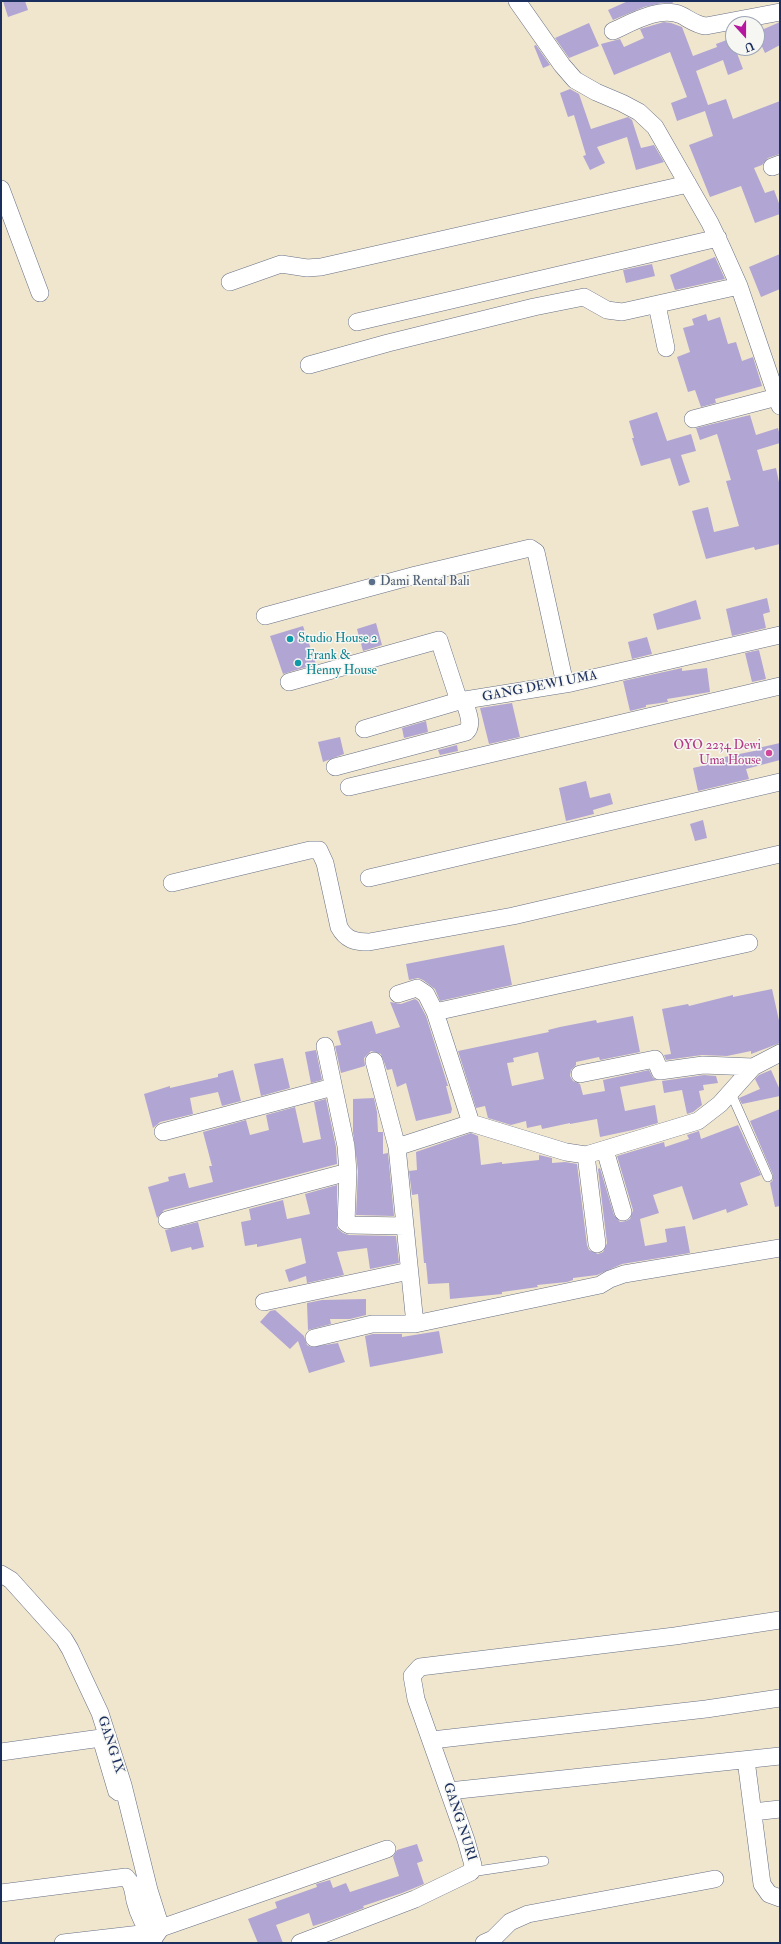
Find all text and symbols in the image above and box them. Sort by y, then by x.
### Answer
north arrow [725,16,765,56]
text: U [742,39,756,54]
place label: Dami Rental Bali [380,574,470,590]
marker: Dami Rental Bali [367,577,377,587]
place label: Studio House 2 [298,631,378,647]
marker: Studio House 2 [285,634,295,644]
place label: Frank & Henny House [306,648,377,679]
marker: Frank & Henny House [293,658,303,668]
street label: GANG DEWI UMA [481,668,599,706]
place label: OYO 2234 Dewi Uma House [674,738,761,769]
marker: OYO 2234 Dewi Uma House [764,748,774,758]
street label: GANG IX [93,1714,127,1776]
street label: GANG NURI [439,1781,479,1863]

